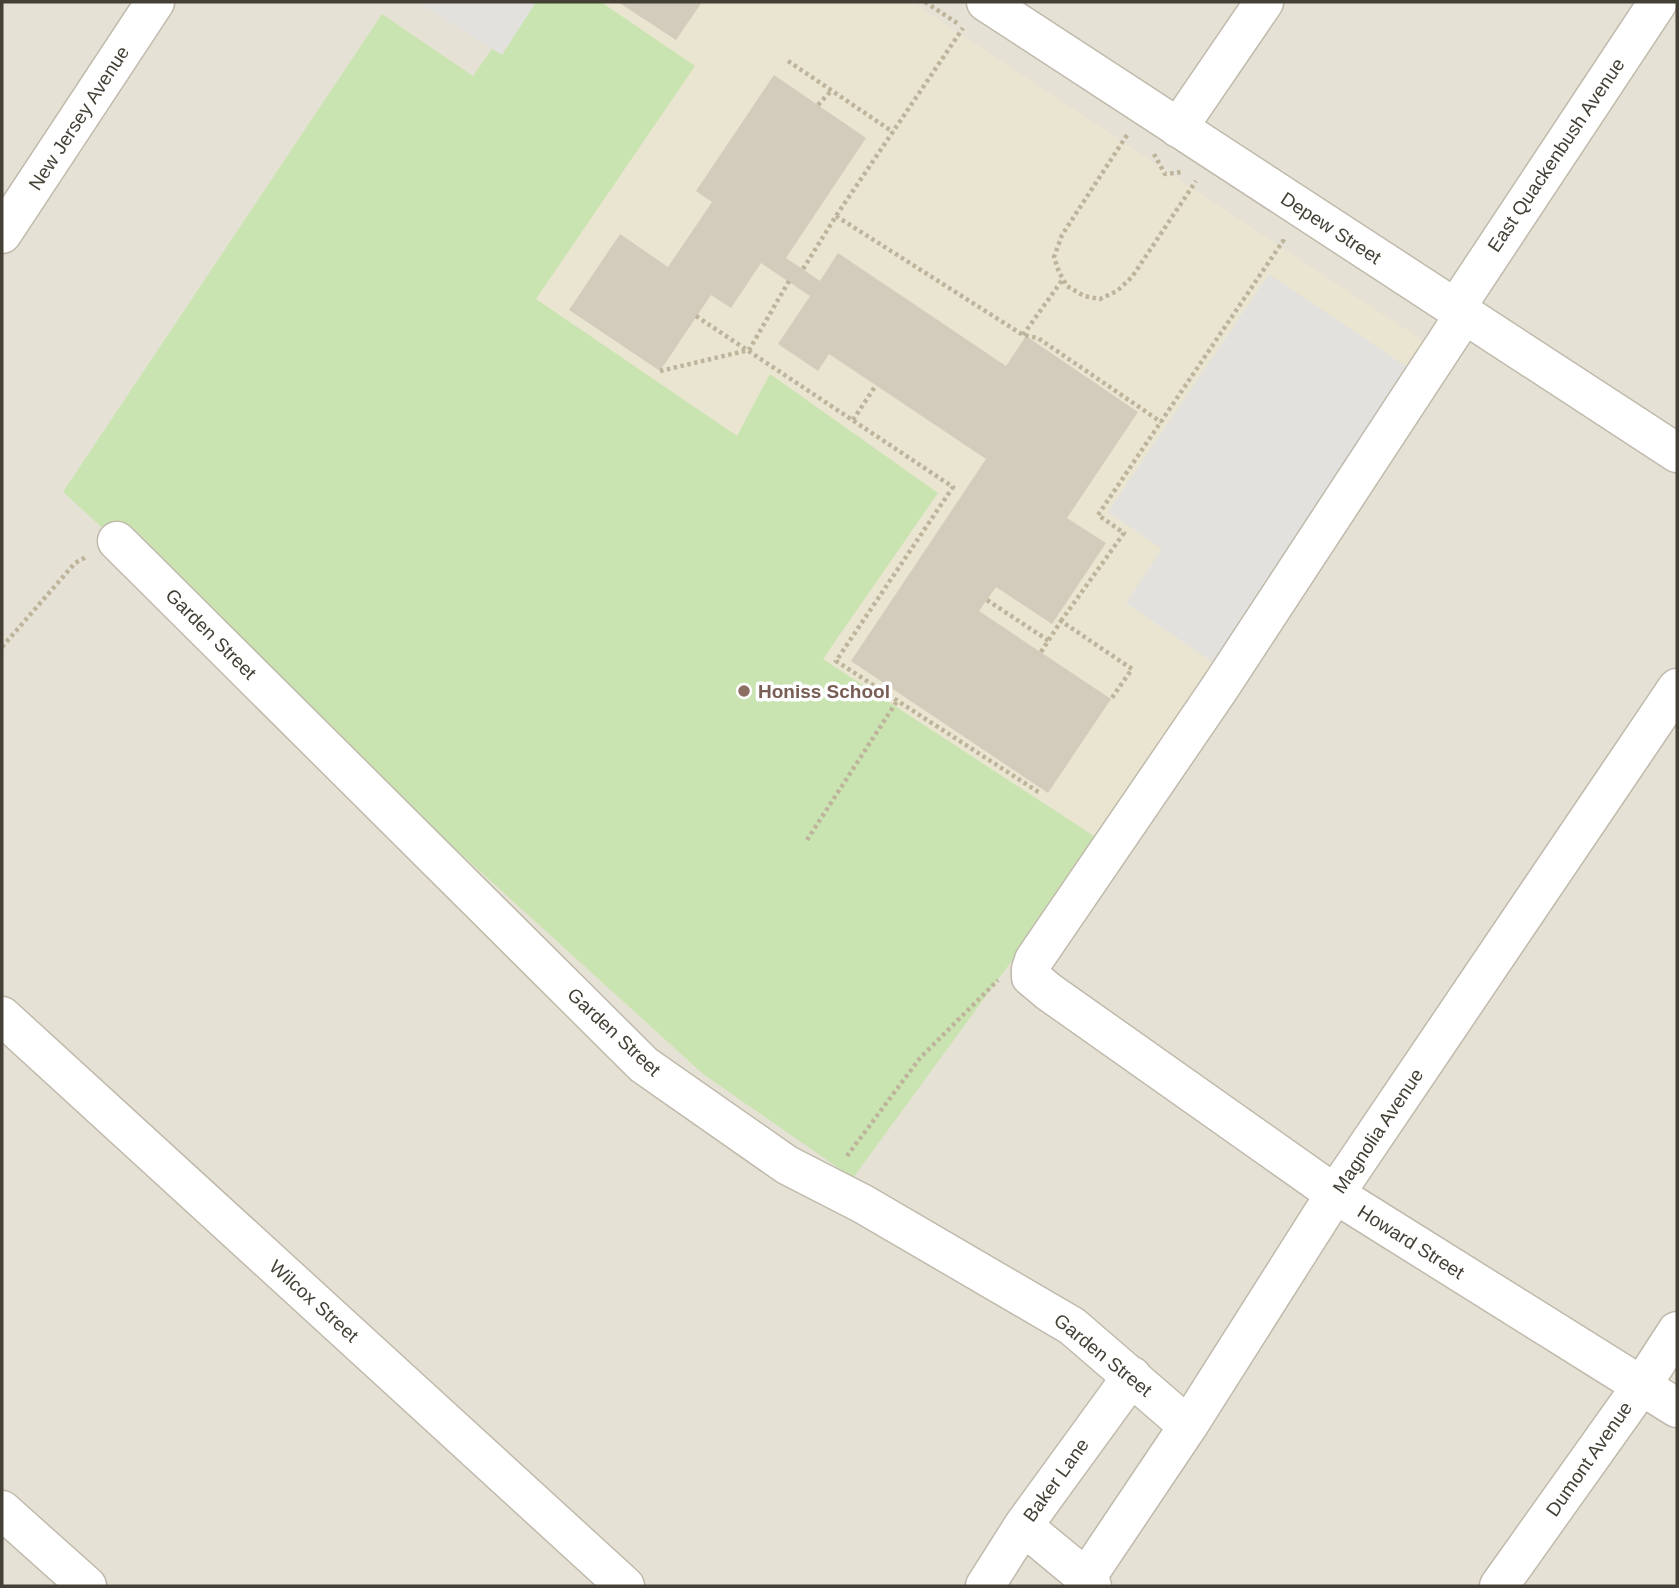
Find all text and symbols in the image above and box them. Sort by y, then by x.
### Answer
street label: New Jersey Avenue [25,42,133,194]
street label: East Quackenbush Avenue [1483,54,1629,256]
street label: Depew Street [1277,188,1386,269]
street label: Garden Street [161,584,261,684]
place label: Honiss School [758,681,890,702]
marker: Honiss School [736,683,752,699]
street label: Garden Street [563,984,665,1081]
street label: Magnolia Avenue [1329,1065,1427,1197]
street label: Howard Street [1354,1201,1469,1283]
street label: Wilcox Street [265,1256,363,1347]
street label: Garden Street [1050,1309,1157,1401]
street label: Dumont Avenue [1542,1398,1636,1520]
street label: Baker Lane [1019,1435,1093,1525]

